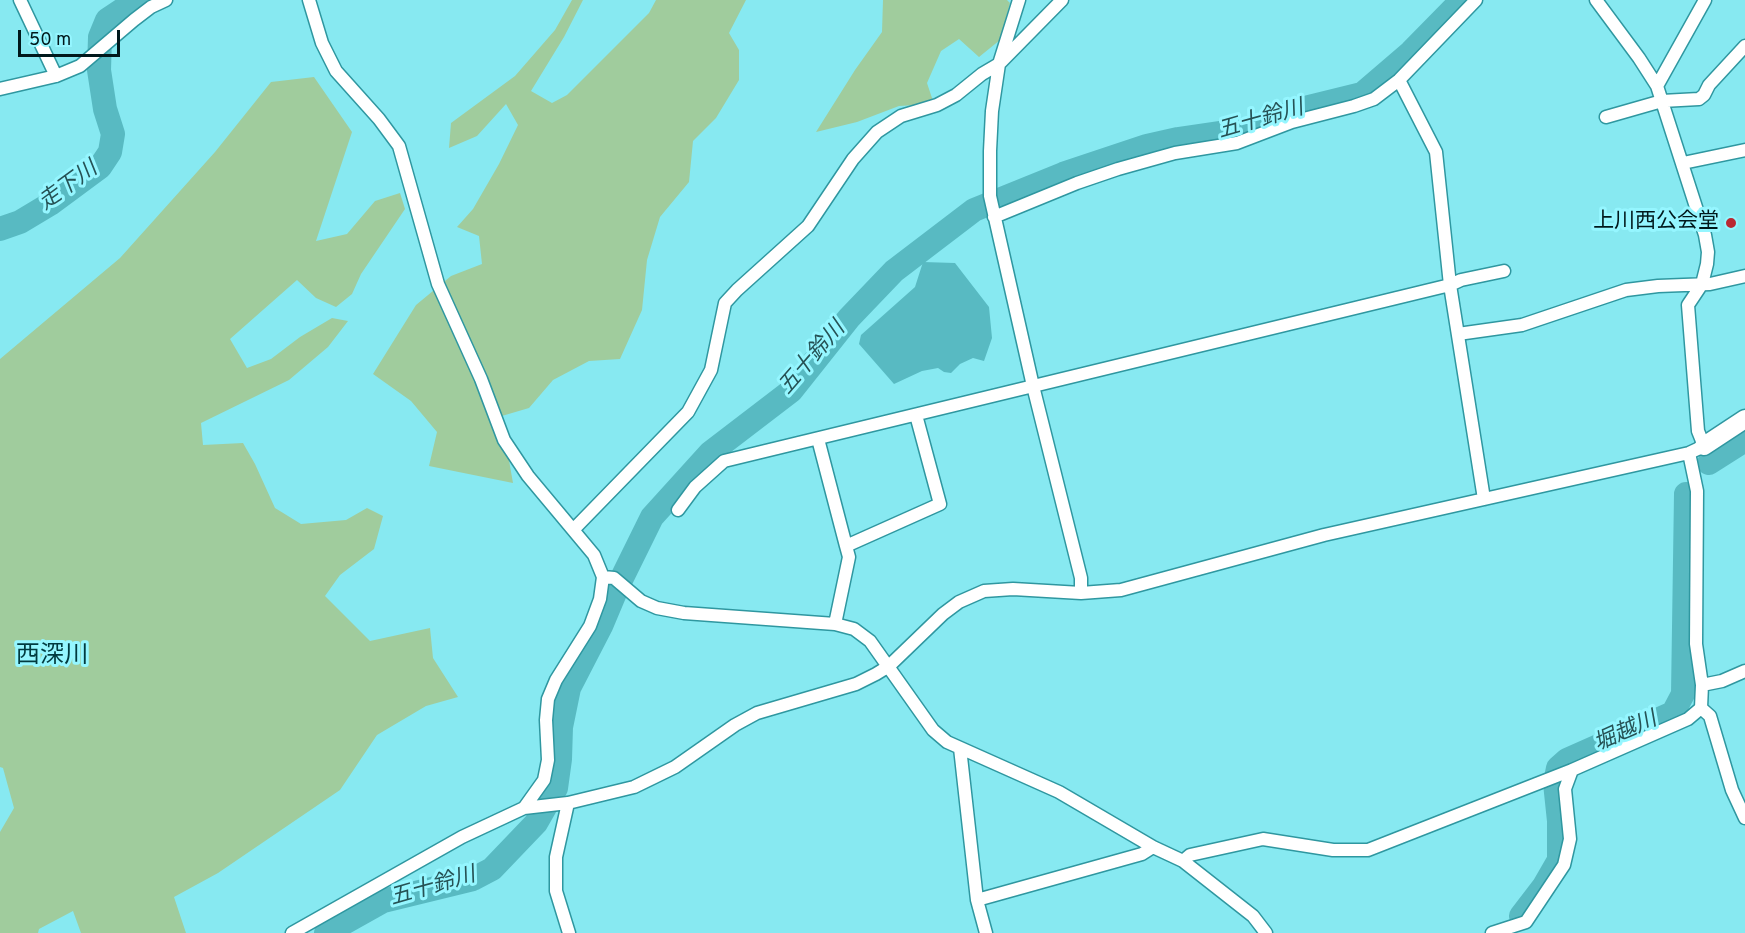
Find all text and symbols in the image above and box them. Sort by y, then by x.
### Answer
scale bar [21,18,123,56]
text: 50 m [29,29,71,52]
water label: 五十鈴川 [1215,96,1307,146]
water label: 走下川 [35,157,103,217]
place label: 上川西公会堂 [1593,210,1719,236]
marker: 上川西公会堂 [1724,216,1738,230]
water label: 五十鈴川 [774,317,852,401]
district label: 西深川 [16,643,88,671]
water label: 堀越川 [1590,708,1662,758]
water label: 五十鈴川 [387,863,479,913]

